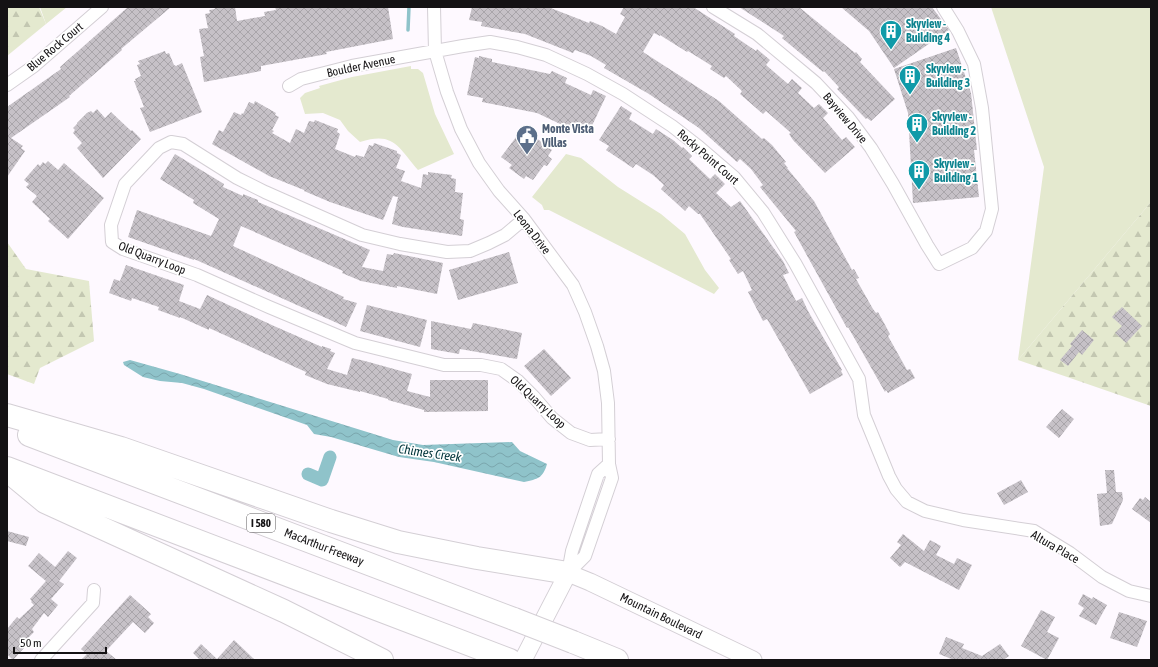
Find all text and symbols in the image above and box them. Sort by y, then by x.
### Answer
place label: Skyview - Building 4 [906,17,950,45]
building icon: Skyview - Building 4 [878,18,904,51]
street label: Blue Rock Court [24,19,86,74]
street label: Boulder Avenue [325,52,397,80]
place label: Skyview - Building 3 [926,62,970,90]
building icon: Skyview - Building 3 [897,63,923,96]
street label: Bayview Drive [820,90,870,146]
place label: Skyview - Building 2 [932,110,976,138]
building icon: Skyview - Building 2 [904,111,930,144]
place label: Monte Vista Villas [541,122,594,150]
public building icon: Monte Vista Villas [514,123,540,156]
street label: Rocky Point Court [674,127,742,188]
place label: Skyview - Building 1 [934,157,978,185]
building icon: Skyview - Building 1 [906,158,932,191]
street label: Leona Drive [510,207,554,257]
street label: Old Quarry Loop [116,239,188,277]
street label: Old Quarry Loop [507,373,569,432]
water label: Chimes Creek [398,441,463,465]
road number: I 580 [247,514,275,532]
street label: MacArthur Freeway [282,525,366,569]
street label: Altura Place [1028,528,1082,566]
street label: Mountain Boulevard [618,590,704,642]
scale bar [14,629,106,655]
text: 50 m [20,636,42,650]

